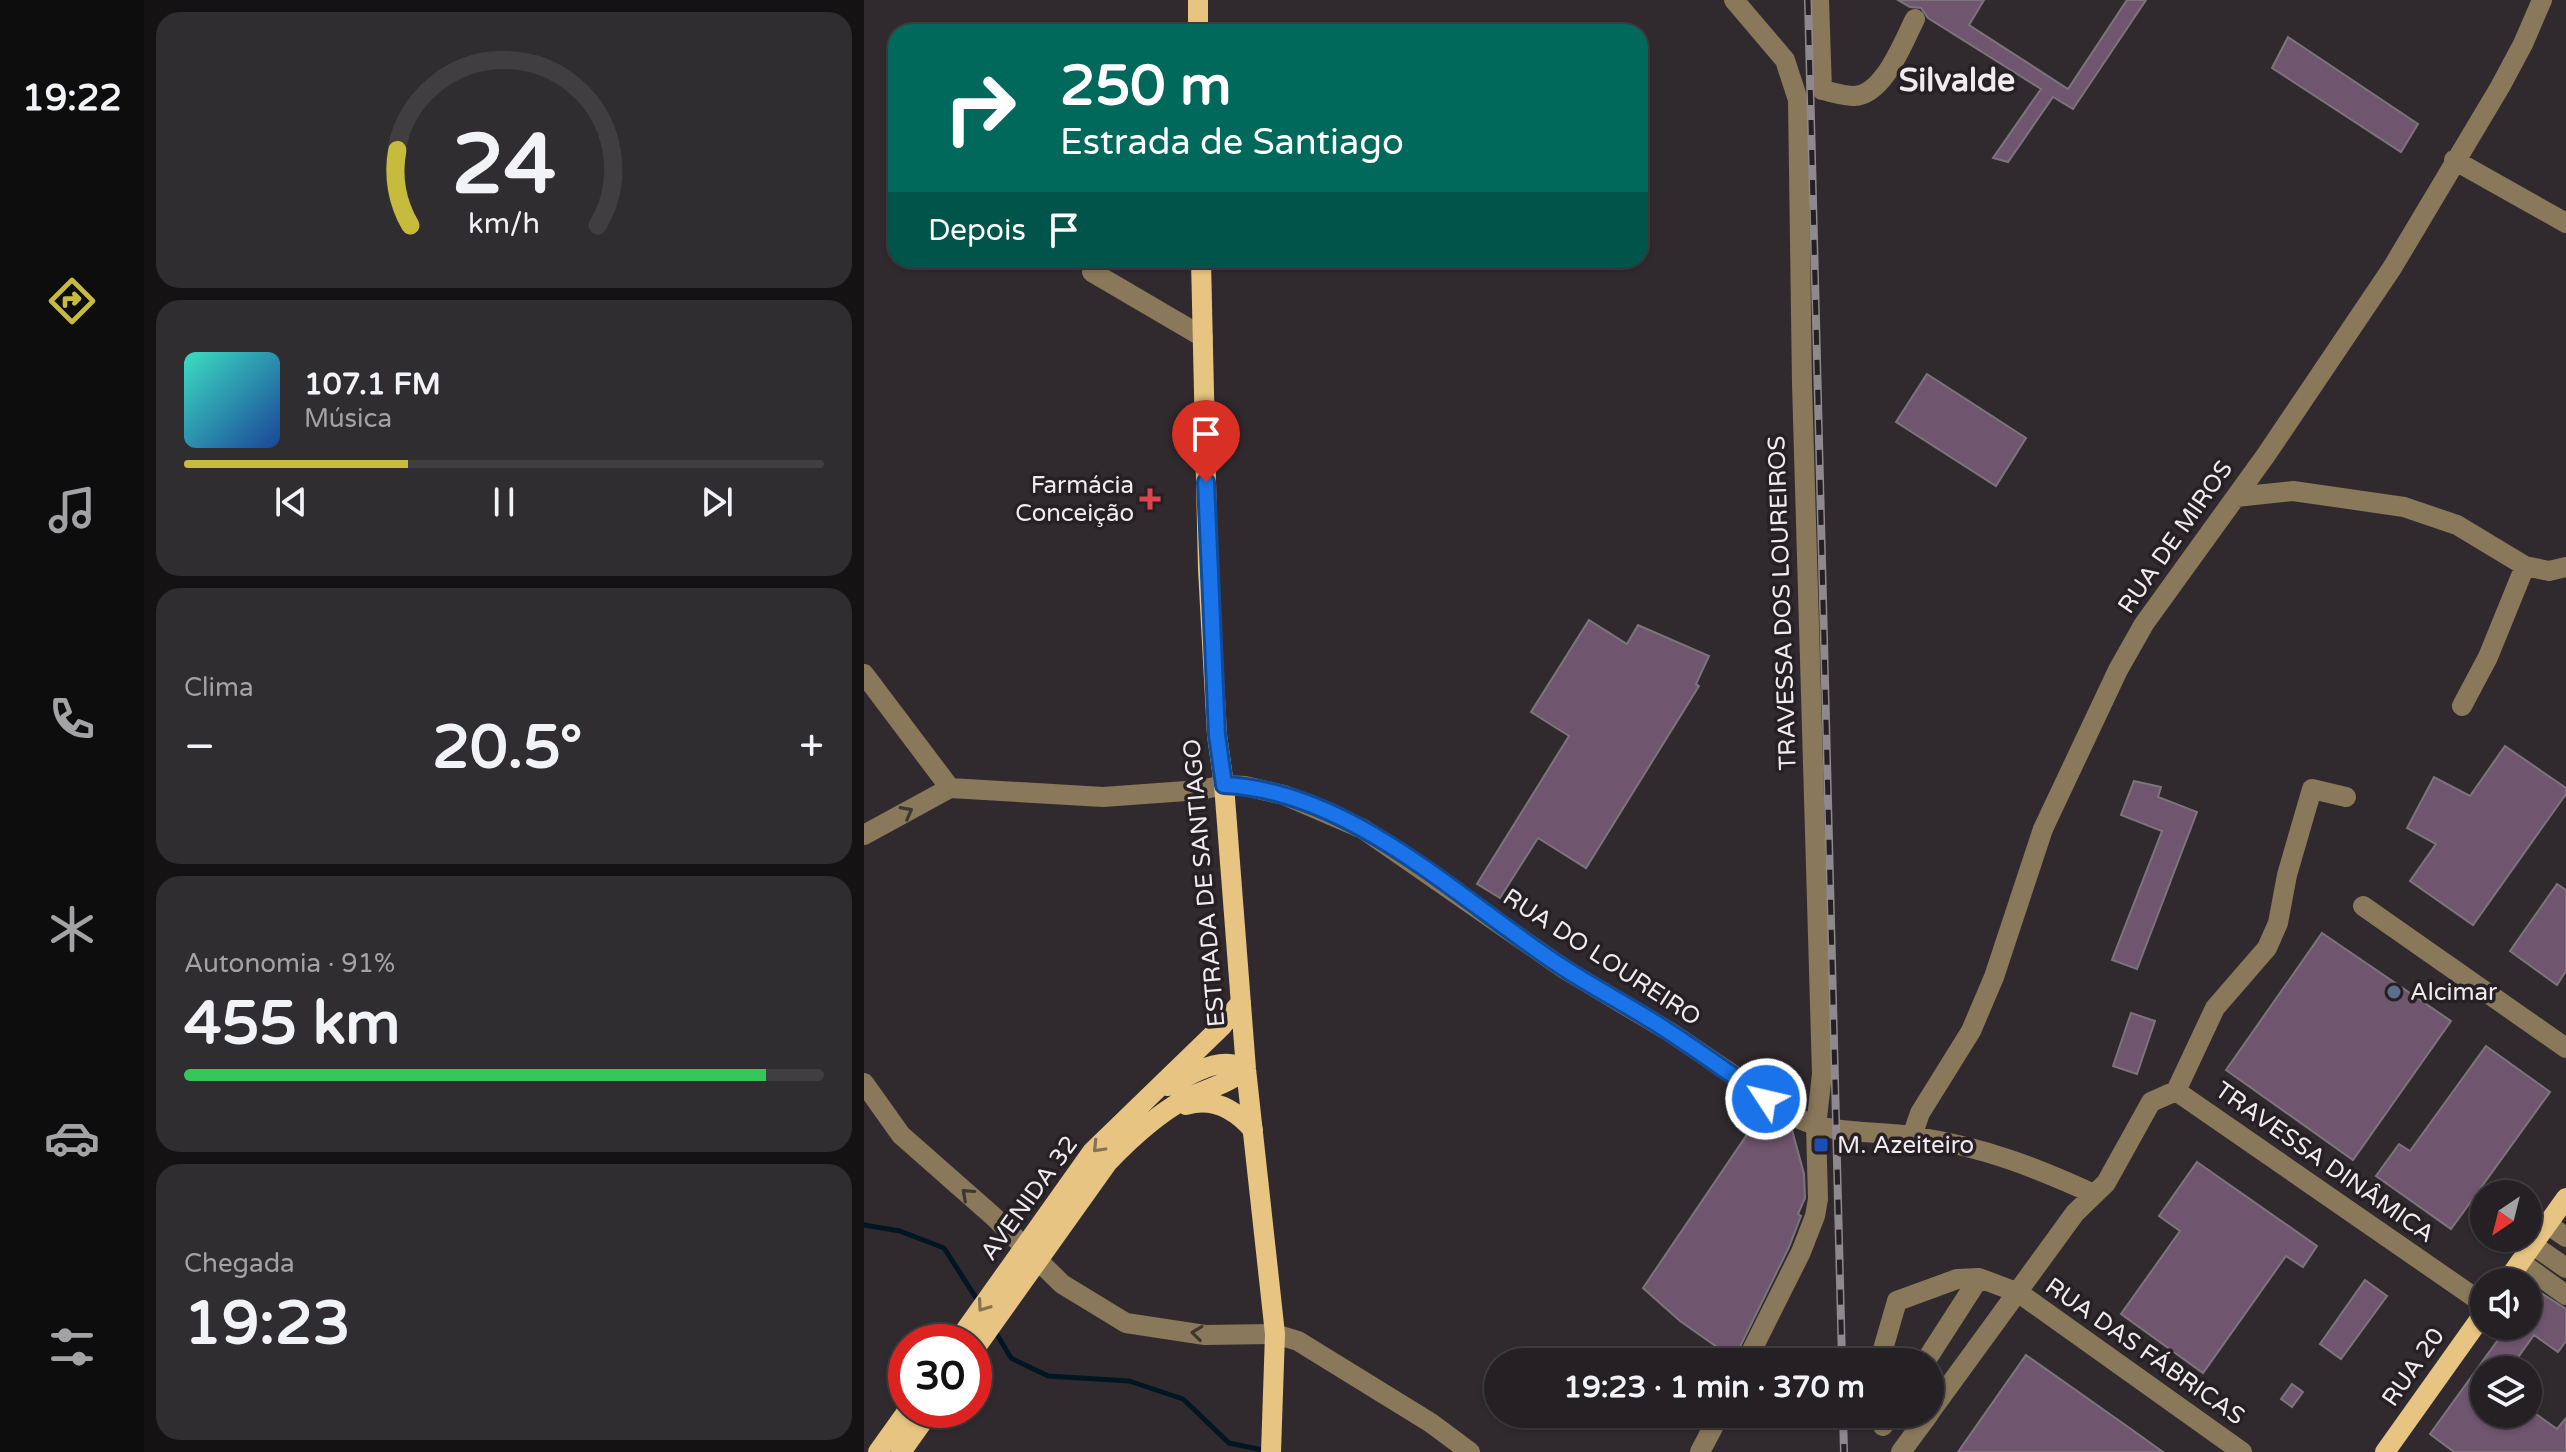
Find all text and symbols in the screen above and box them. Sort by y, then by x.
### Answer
text: 250 m [1060,53,1231,120]
icon: right [928,56,1032,160]
district label: Silvalde [1899,62,2015,100]
text: 19:22 [22,77,122,120]
text: 24 [452,116,556,216]
text: Estrada de Santiago [1060,121,1404,164]
text: km/h [468,207,540,241]
icon: arrive [1042,208,1086,252]
text: Depois [928,212,1026,249]
icon: directions [44,273,100,329]
text: 107.1 FM [304,366,441,403]
pin [1172,400,1240,482]
text: Música [304,403,392,434]
icon: arrive [1184,412,1228,456]
street label: TRAVESSA DOS LOUREIROS [1762,435,1803,771]
street label: RUA DE MIROS [2112,455,2239,619]
place label: Farmácia Conceição [1015,471,1134,528]
icon: previous [269,480,313,524]
icon: pause [482,480,526,524]
icon: next [695,480,739,524]
icon: music [44,482,100,538]
marker: Farmácia Conceição [1141,490,1159,508]
text: Clima [184,672,254,703]
icon: phone [44,691,100,747]
text: 20.5° [432,712,582,784]
text: − [184,721,215,774]
text: + [799,721,824,774]
street label: ESTRADA DE SANTIAGO [1177,738,1232,1028]
one-way arrow [899,806,914,821]
street label: RUA DO LOUREIRO [1497,883,1706,1032]
icon: climate [44,901,100,957]
text: Autonomia · 91% [184,948,395,979]
place label: Alcimar [2410,978,2498,1007]
marker: Alcimar [2385,983,2403,1001]
text: 455 km [184,988,400,1060]
position arrow [1724,1057,1808,1141]
street label: TRAVESSA DINÂMICA [2210,1076,2440,1249]
icon: car [44,1110,100,1166]
street label: AVENIDA 32 [975,1130,1084,1266]
place label: M. Azeiteiro [1837,1131,1974,1160]
marker: M. Azeiteiro [1812,1136,1830,1154]
one-way arrow [1092,1138,1107,1152]
north arrow [2470,1180,2542,1252]
map controls [2470,1180,2542,1428]
one-way arrow [962,1189,977,1203]
text: Chegada [184,1248,295,1279]
button: sound [2470,1268,2542,1340]
street label: RUA DAS FÁBRICAS [2039,1271,2251,1431]
text: 19:23 [184,1288,350,1360]
one-way arrow [978,1297,993,1311]
icon: filters [44,1319,100,1375]
street label: RUA 20 [2376,1322,2451,1412]
speed limit sign: 30 [888,1324,992,1428]
one-way arrow [1190,1325,1203,1342]
button: layers [2470,1356,2542,1428]
text: 19:23 · 1 min · 370 m [1563,1369,1865,1406]

